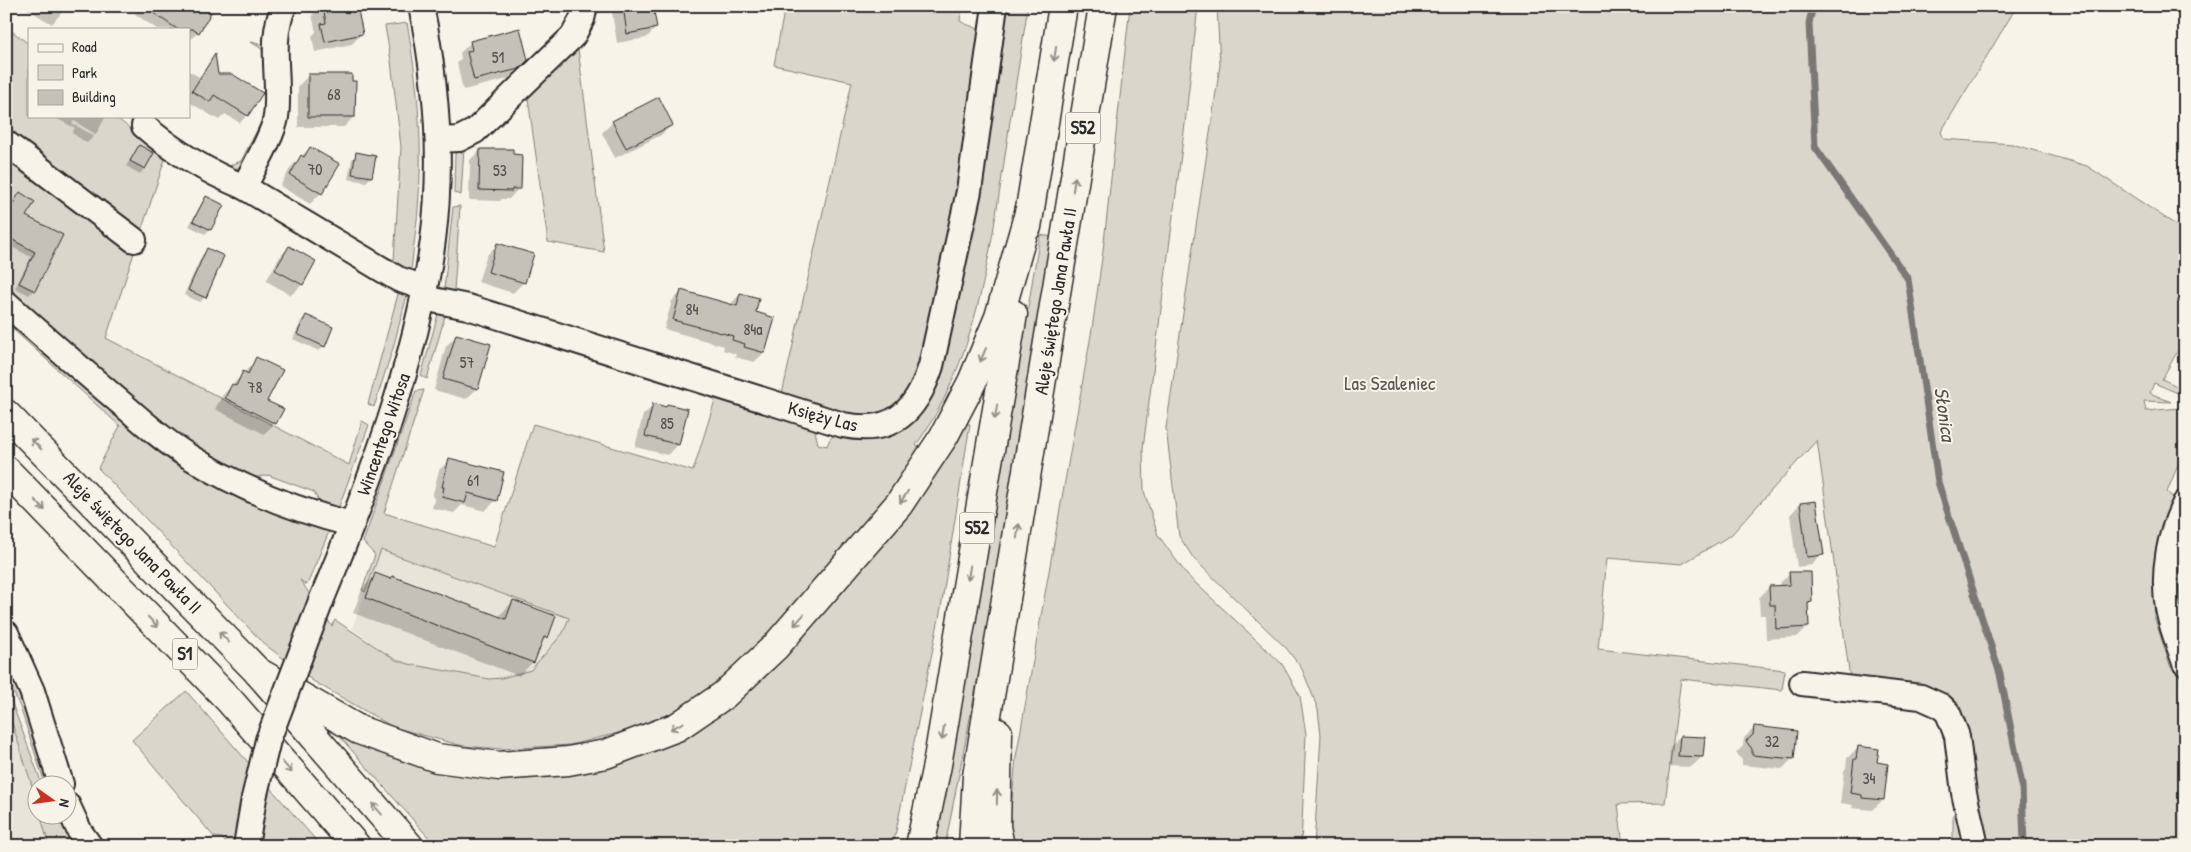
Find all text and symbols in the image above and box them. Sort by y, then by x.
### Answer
legend [28,28,190,118]
text: Road [72,36,97,57]
house number: 51 [492,46,504,68]
one-way arrow [1049,46,1059,62]
text: Park [72,62,97,83]
house number: 68 [327,83,341,105]
text: Building [72,86,116,107]
road number: S52 [1066,112,1100,144]
house number: 70 [307,158,323,180]
house number: 53 [493,159,507,181]
one-way arrow [1070,177,1080,193]
street label: Aleje świętego Jana Pawła II [1027,206,1083,396]
house number: 84 [686,298,698,320]
house number: 84a [743,318,763,340]
one-way arrow [978,347,988,362]
house number: 57 [460,351,474,373]
street label: Wincentego Witosa [350,369,416,499]
park label: Las Szaleniec [1345,370,1436,396]
house number: 78 [248,376,262,398]
water label: Słonica [1928,385,1963,445]
street label: Księży Las [785,394,861,438]
one-way arrow [991,404,1001,420]
house number: 85 [660,412,674,434]
one-way arrow [30,437,42,450]
street label: Aleje świętego Jana Pawła II [58,465,208,619]
house number: 61 [467,469,479,491]
one-way arrow [899,489,909,503]
one-way arrow [34,499,46,511]
road number: S52 [960,512,994,544]
one-way arrow [1013,524,1023,540]
one-way arrow [964,564,974,580]
one-way arrow [793,614,805,627]
one-way arrow [147,615,159,627]
one-way arrow [218,630,230,643]
road number: S1 [172,639,198,670]
one-way arrow [669,721,684,731]
one-way arrow [937,725,947,741]
house number: 32 [1765,730,1780,752]
one-way arrow [282,760,293,773]
house number: 34 [1862,767,1876,789]
north arrow [28,774,78,824]
one-way arrow [992,790,1002,806]
text: N [55,797,75,810]
one-way arrow [372,803,383,816]

